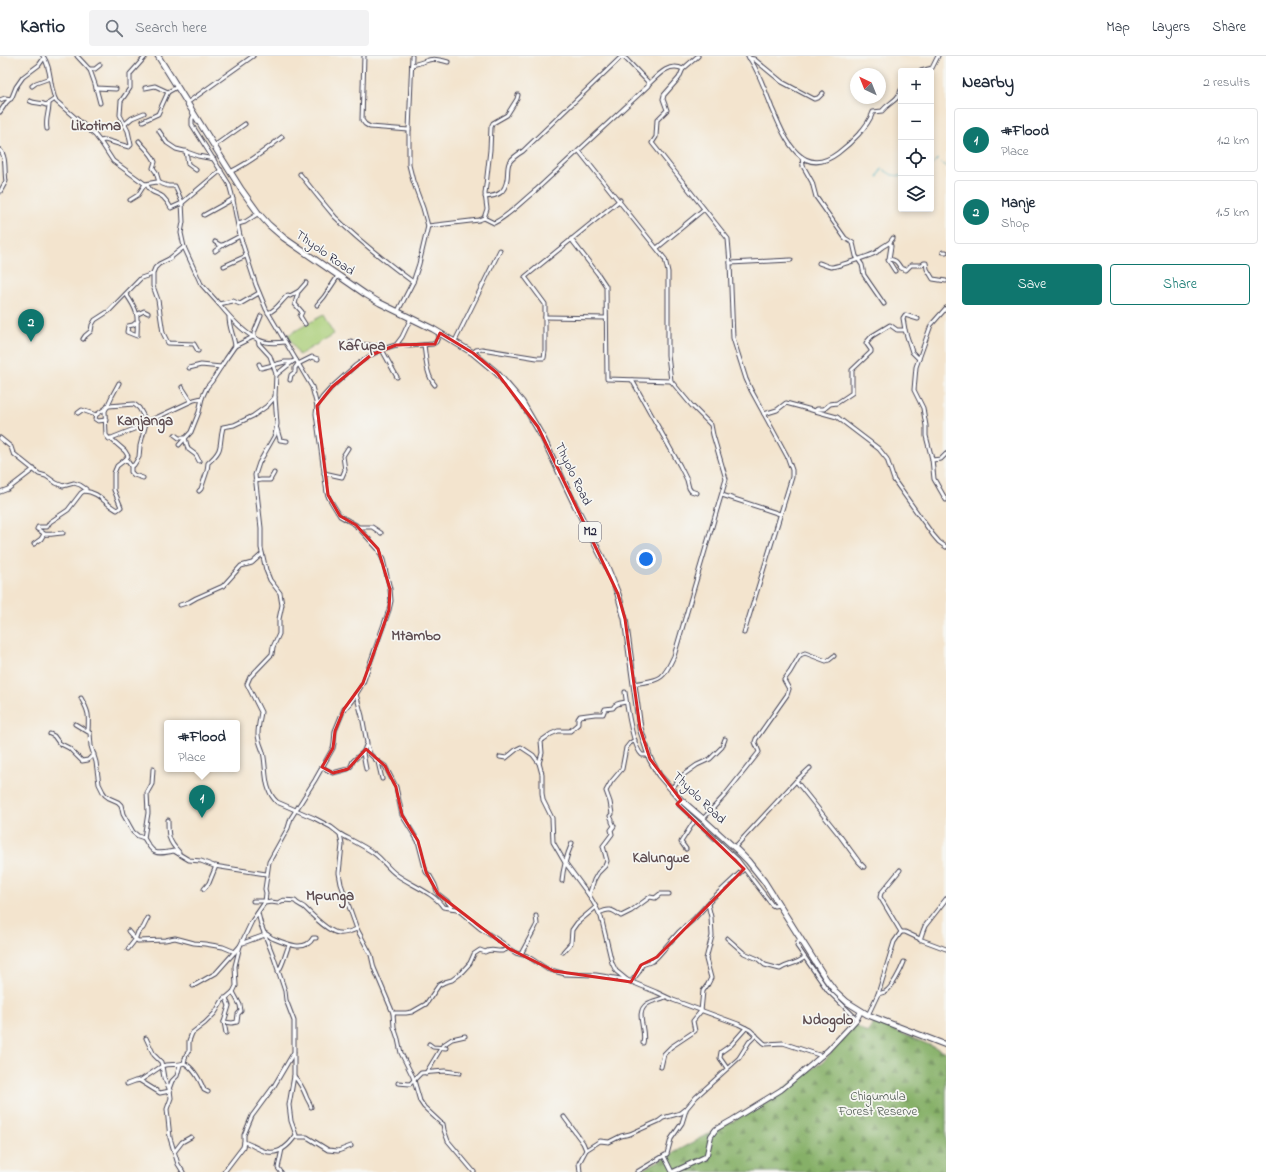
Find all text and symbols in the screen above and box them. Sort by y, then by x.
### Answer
search box [89,10,369,46]
text: Kartio [20,14,65,41]
icon: search [103,17,125,39]
text: Search here [135,17,207,39]
text: Map [1106,17,1130,38]
text: Layers [1152,17,1190,38]
text: Share [1212,17,1246,38]
north arrow [850,68,886,104]
map controls [898,68,934,212]
button: + [898,68,934,104]
text: Nearby [962,70,1014,95]
text: 2 results [1203,73,1250,92]
button: − [898,104,934,140]
district label: Likotima [71,115,121,137]
text: #Flood [1001,120,1049,142]
text: 1 [974,131,978,150]
text: 1.2 km [1217,131,1249,150]
button: locate [898,140,934,176]
text: Place [1001,142,1029,161]
button: layers [898,176,934,212]
text: Manje [1001,192,1035,214]
text: 2 [973,203,979,222]
text: 1.5 km [1216,203,1249,222]
text: Shop [1001,214,1029,233]
street label: Thyolo Road [291,226,359,282]
button: Save [962,264,1102,305]
button: Share [1110,264,1250,305]
pin: 2 [18,309,44,342]
district label: Kafupa [338,335,386,357]
district label: Kanjanga [117,410,173,434]
street label: Thyolo Road [549,439,597,510]
road number: M2 [579,522,601,542]
your location [636,549,656,569]
district label: Mtambo [391,625,441,647]
popup [164,720,240,772]
text: #Flood [178,726,226,748]
text: Place [178,748,206,767]
street label: Thyolo Road [667,768,731,830]
pin: 1 [189,785,215,818]
district label: Kalungwe [632,847,691,871]
district label: Mpunga [306,885,354,909]
district label: Ndogolo [803,1009,854,1033]
park label: Chigumula Forest Reserve [838,1087,918,1121]

